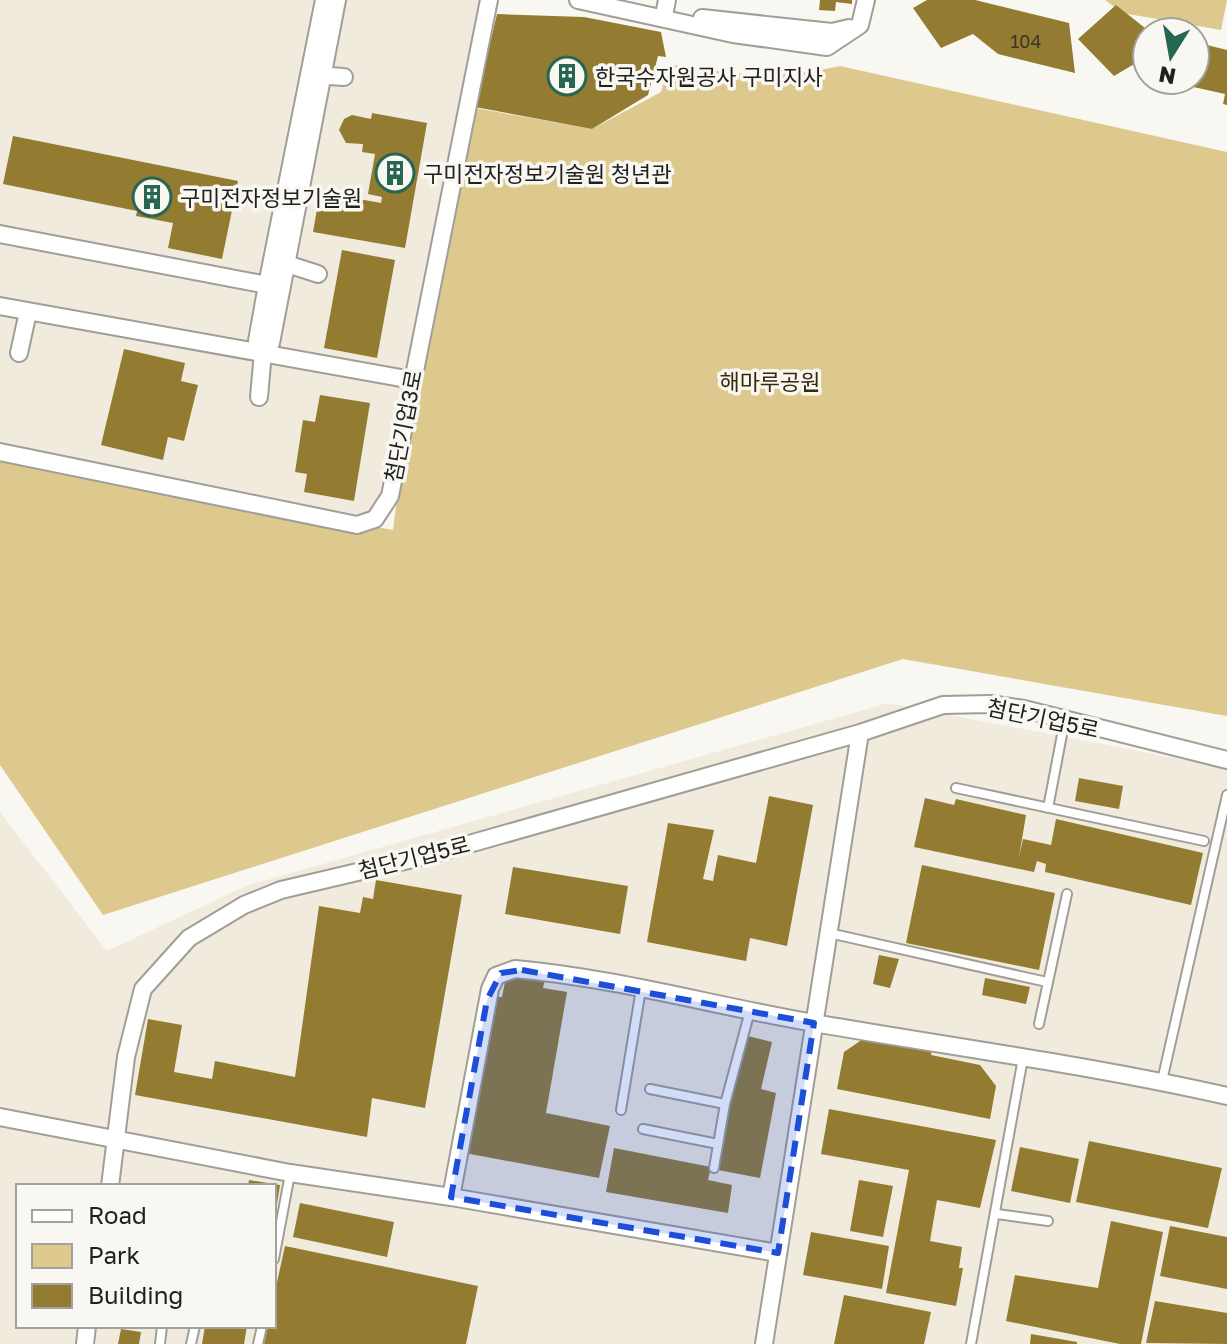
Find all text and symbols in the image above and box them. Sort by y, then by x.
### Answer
north arrow [1131,16,1211,96]
house number: 104 [1011,30,1041,52]
building icon: 한국수자원공사 구미지사 [546,55,588,97]
text: N [1156,61,1178,91]
place label: 한국수자원공사 구미지사 [595,63,823,90]
building icon: 구미전자정보기술원 청년관 [374,152,416,194]
place label: 구미전자정보기술원 청년관 [423,160,671,187]
building icon: 구미전자정보기술원 [131,176,173,218]
place label: 구미전자정보기술원 [180,184,362,211]
street label: 첨단기업3로 [379,367,427,485]
park label: 해마루공원 [719,368,821,395]
street label: 첨단기업5로 [984,693,1102,743]
street label: 첨단기업5로 [355,830,473,884]
legend [16,1184,276,1328]
text: Road [88,1200,147,1229]
text: Park [88,1240,140,1269]
text: Building [88,1280,183,1309]

